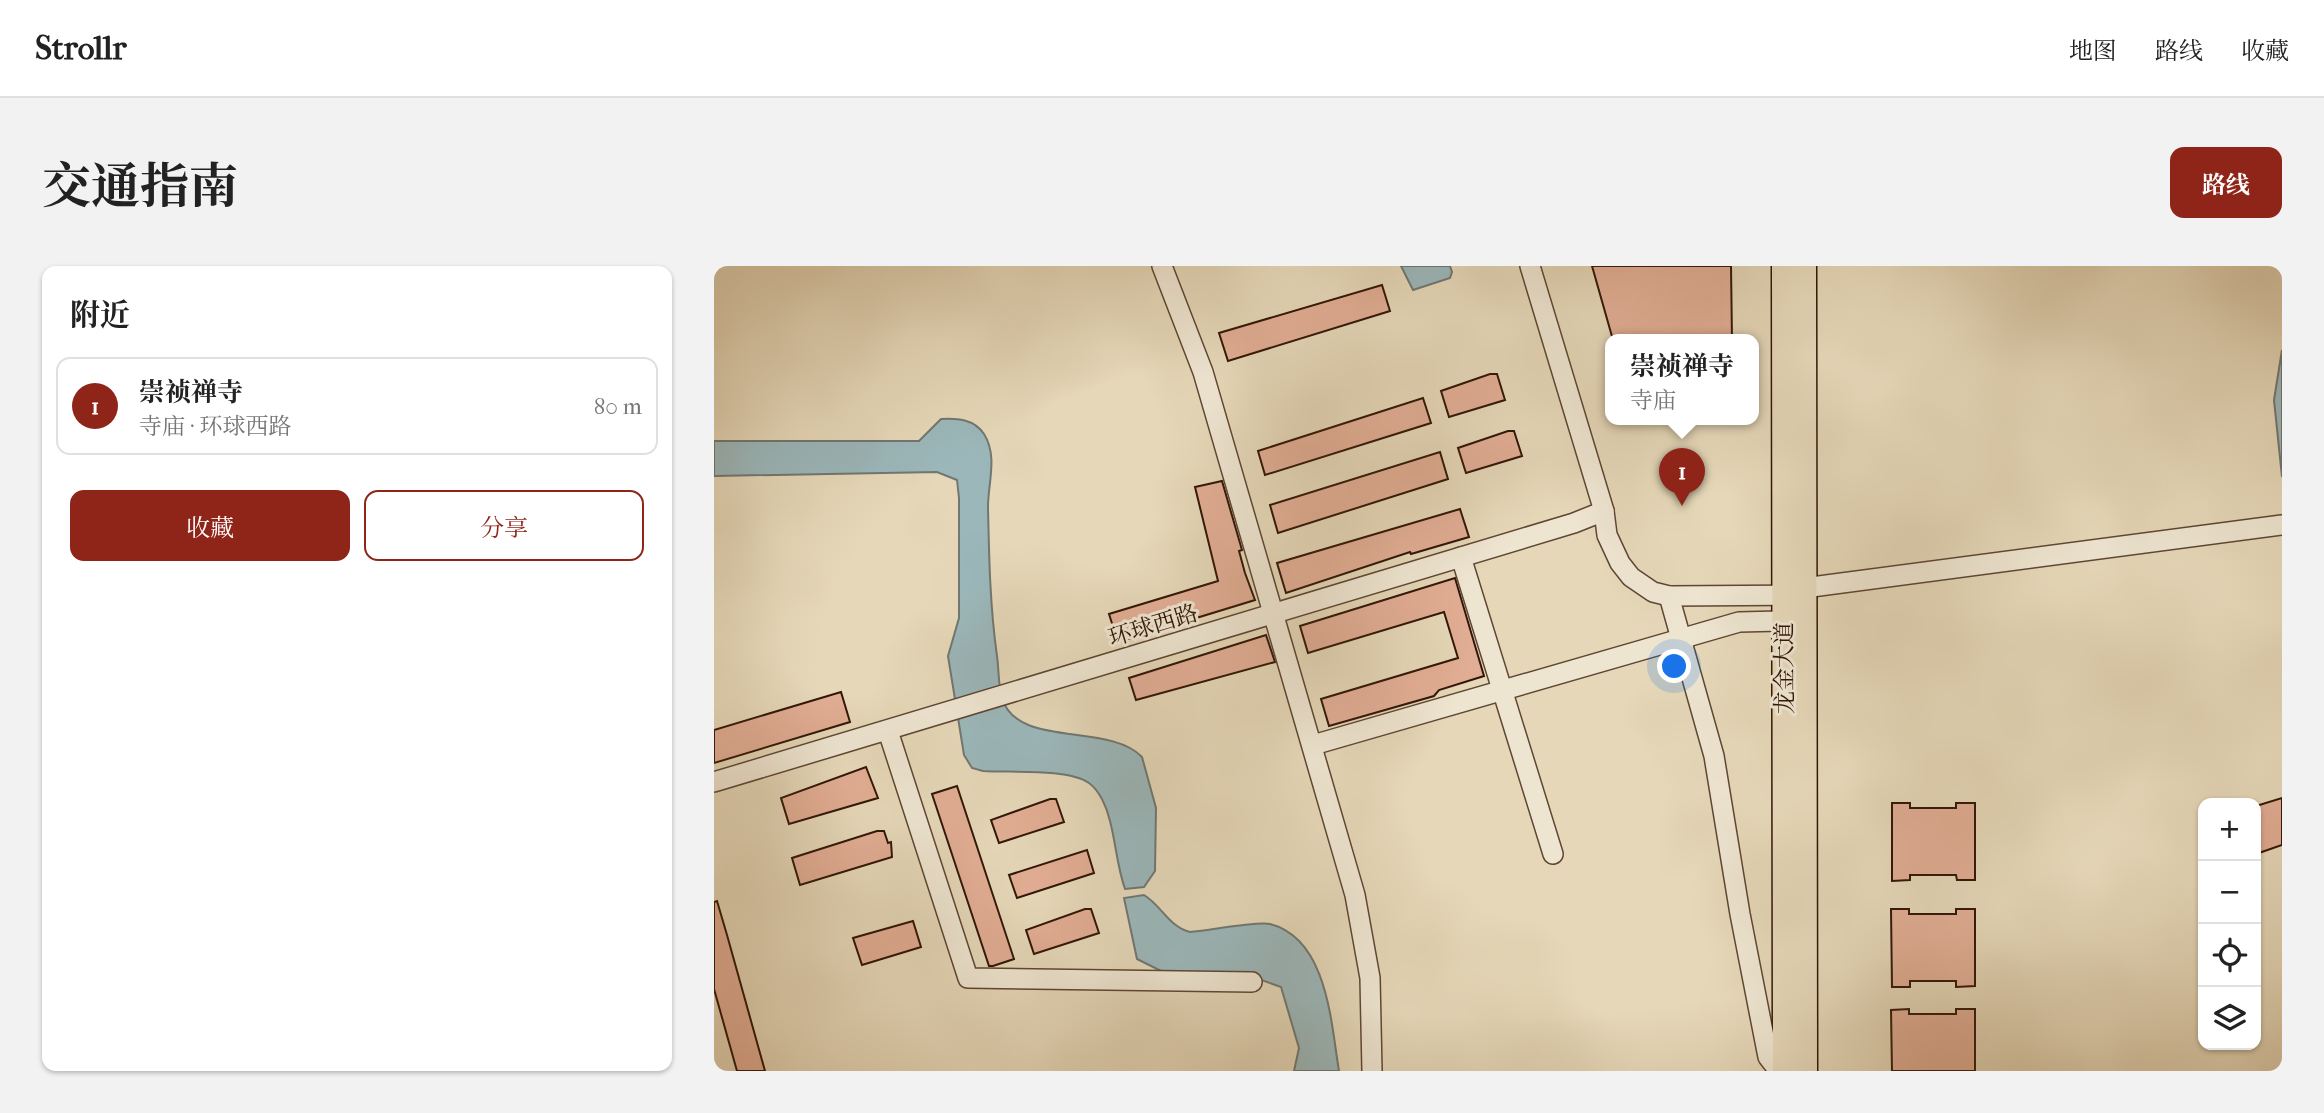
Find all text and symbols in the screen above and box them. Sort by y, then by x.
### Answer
text: Strollr [35,29,126,68]
text: 地图 [2069,37,2117,65]
text: 路线 [2155,37,2203,65]
text: 收藏 [2241,37,2289,65]
button: 路线 [2170,147,2282,218]
text: 交通指南 [42,158,238,216]
text: 附近 [70,298,130,333]
popup [1605,334,1759,425]
text: 崇祯禅寺 [1630,351,1734,382]
text: 崇祯禅寺 [139,377,243,408]
text: 寺庙 [1630,387,1676,414]
text: 1 [91,393,99,420]
text: 80 m [594,393,642,420]
text: 寺庙 · 环球西路 [139,413,292,440]
pin: 1 [1659,448,1705,506]
button: 收藏 [70,490,350,561]
button: 分享 [364,490,644,561]
street label: 环球西路 [1105,599,1201,652]
street label: 龙金大道 [1771,622,1798,714]
your location [1657,649,1691,683]
map controls [2198,798,2261,1050]
button: + [2198,798,2261,861]
button: − [2198,861,2261,924]
button: locate [2198,924,2261,987]
button: layers [2198,987,2261,1050]

